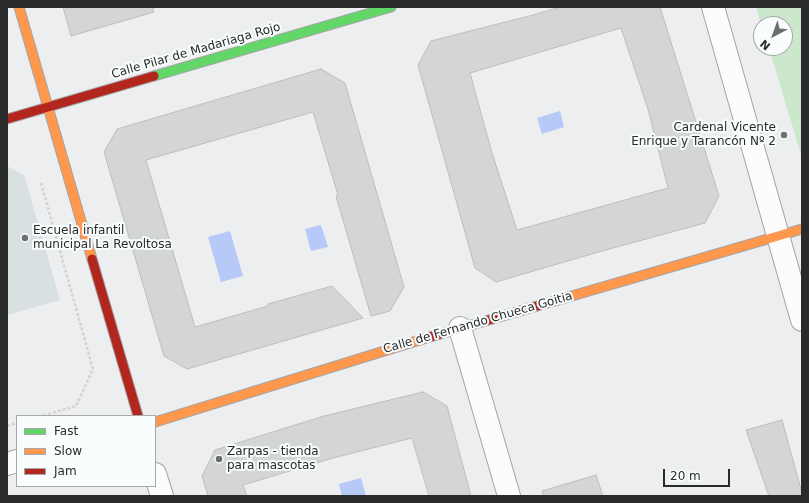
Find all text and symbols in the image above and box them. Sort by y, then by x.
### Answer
north arrow [753,16,793,56]
street label: Calle Pilar de Madariaga Rojo [110,20,282,82]
text: N [758,37,773,53]
place label: Cardenal Vicente Enrique y Tarancón Nº 2 [631,121,776,149]
marker: Cardenal Vicente Enrique y Tarancón Nº 2 [779,130,789,140]
place label: Escuela infantil municipal La Revoltosa [33,224,172,252]
marker: Escuela infantil municipal La Revoltosa [20,233,30,243]
street label: Calle de Fernando Chueca Goitia [382,289,574,357]
legend [16,415,156,487]
text: Fast [54,424,78,438]
text: Slow [54,444,82,458]
place label: Zarpas - tienda para mascotas [227,445,319,473]
marker: Zarpas - tienda para mascotas [214,454,224,464]
scale bar [665,461,732,487]
text: Jam [54,464,77,478]
text: 20 m [670,469,701,483]

